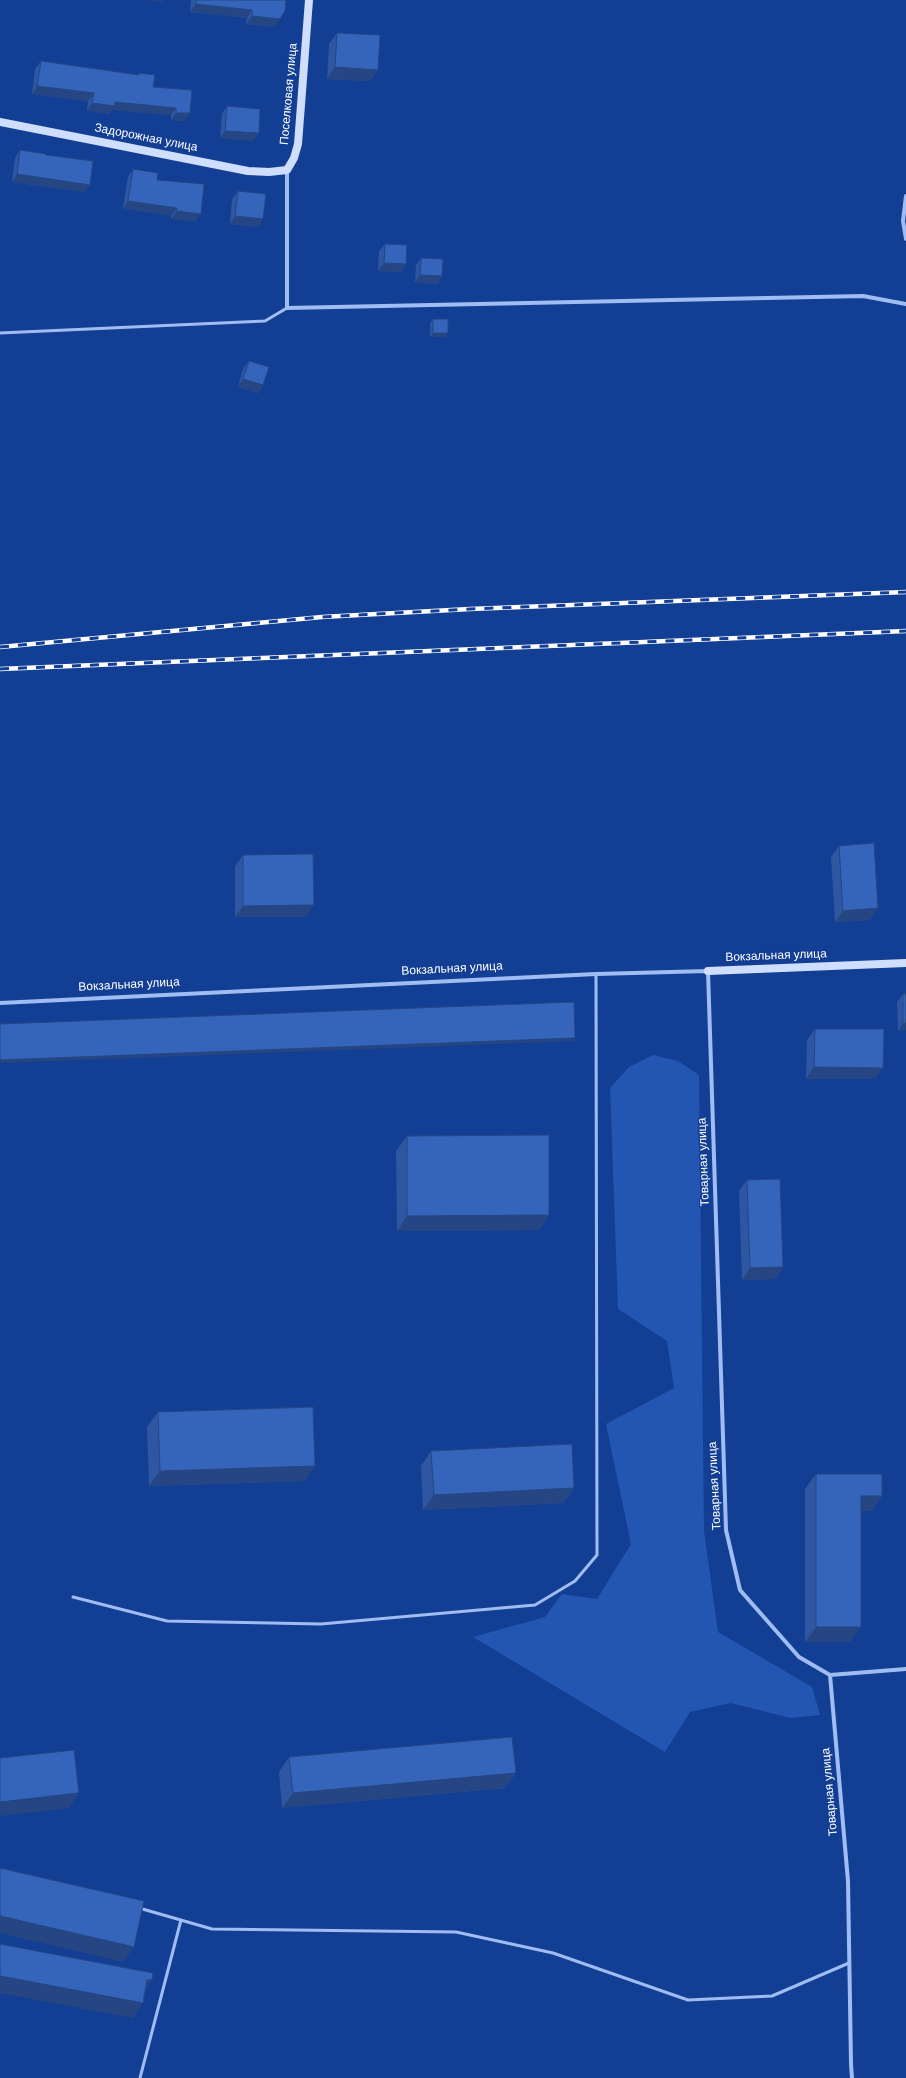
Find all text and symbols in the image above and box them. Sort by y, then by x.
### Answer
street label: Поселковая улица [277,42,301,146]
street label: Задорожная улица [93,121,199,155]
street label: Вокзальная улица [725,947,827,965]
street label: Вокзальная улица [401,959,503,979]
street label: Вокзальная улица [78,975,180,995]
street label: Товарная улица [695,1117,713,1207]
street label: Товарная улица [705,1441,725,1531]
street label: Товарная улица [819,1747,841,1837]

